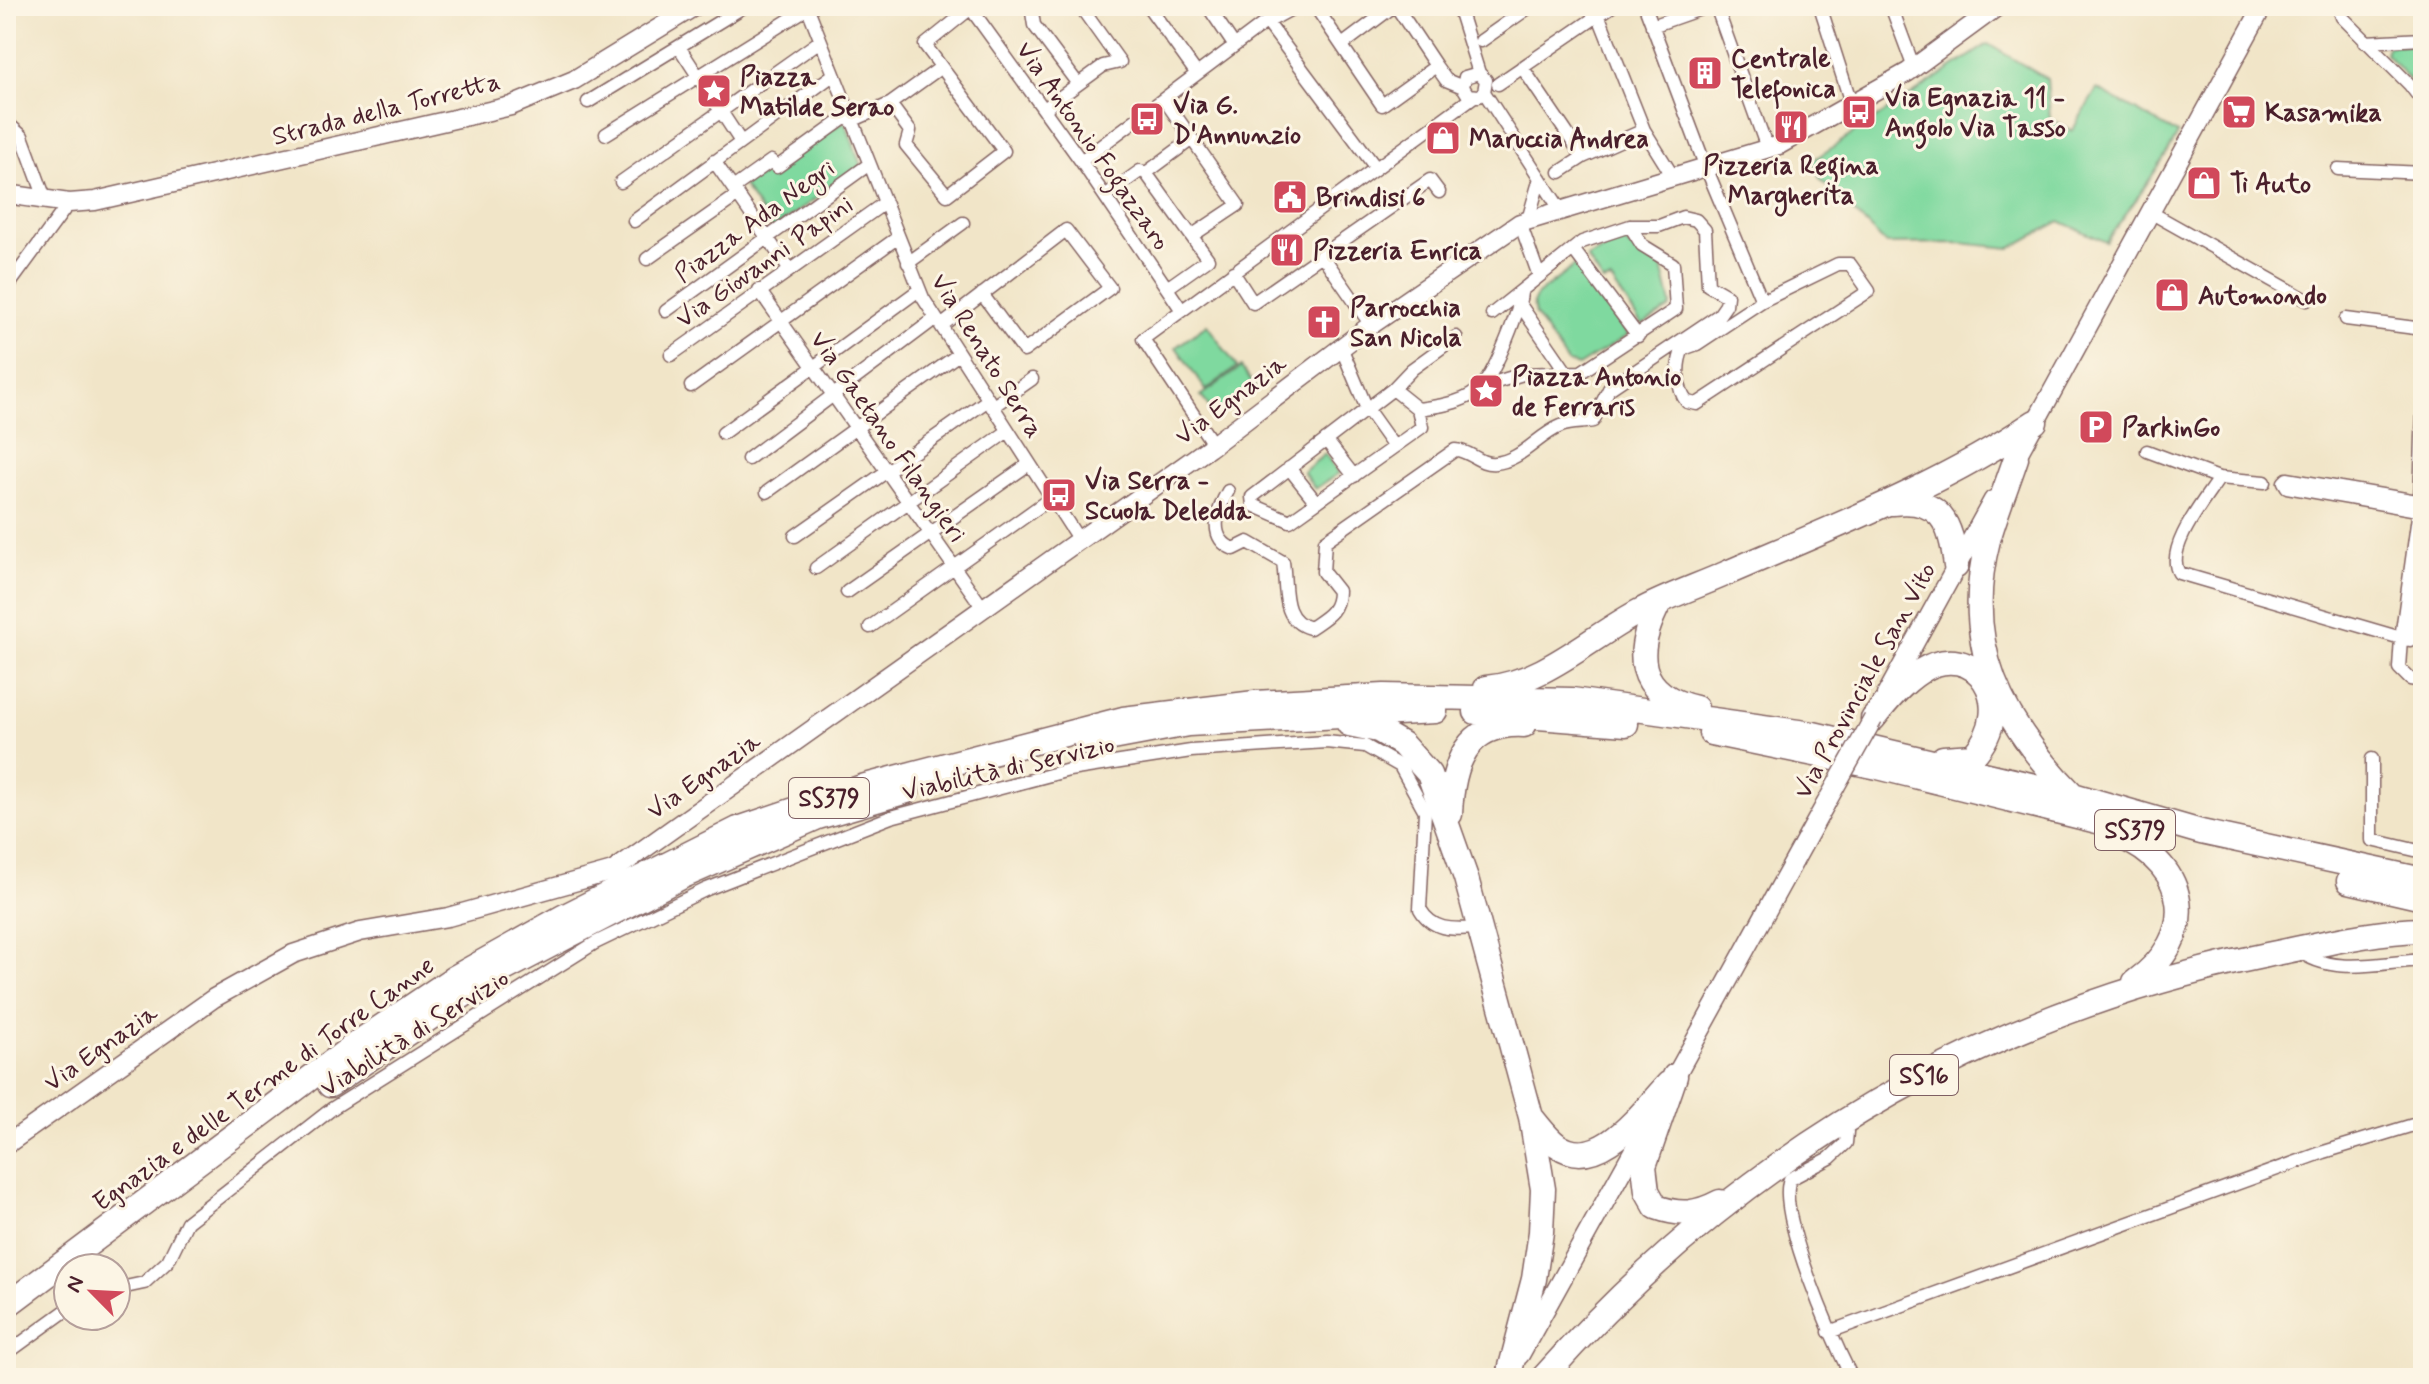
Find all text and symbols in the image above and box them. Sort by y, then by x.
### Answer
street label: Via Antonio Fogazzaro [1005,35,1177,259]
place label: Centrale Telefonica [1731,43,1836,109]
building icon: Centrale Telefonica [1686,54,1724,92]
place label: Piazza Matilde Serao [740,61,894,125]
street label: Strada della Torretta [269,65,504,155]
place icon: Piazza Matilde Serao [695,72,733,110]
place label: Via Egnazia 11 - Angolo Via Tasso [1885,82,2066,149]
place label: Via G. D'Annunzio [1173,89,1301,153]
bus stop icon: Via Egnazia 11 - Angolo Via Tasso [1840,93,1878,131]
supermarket icon: Kasamika [2220,93,2258,131]
place label: Kasamika [2265,97,2382,131]
bus stop icon: Via G. D'Annunzio [1128,100,1166,138]
restaurant icon: Pizzeria Regina Margherita [1772,108,1810,146]
shop icon: Maruccia Andrea [1424,119,1462,157]
place label: Maruccia Andrea [1469,123,1649,157]
place label: Pizzeria Regina Margherita [1703,150,1879,217]
street label: Piazza Ada Negri [668,152,843,293]
shop icon: Ti Auto [2185,164,2223,202]
place label: Ti Auto [2230,168,2311,202]
public building icon: Brindisi 6 [1271,178,1309,216]
place label: Brindisi 6 [1316,182,1425,216]
street label: Via Giovanni Papini [669,189,861,337]
restaurant icon: Pizzeria Enrica [1268,231,1306,269]
place label: Pizzeria Enrica [1313,235,1482,269]
street label: Via Renato Serra [922,267,1051,445]
shop icon: Automondo [2153,276,2191,314]
place label: Automondo [2198,280,2327,314]
place label: Parrocchia San Nicola [1350,292,1462,356]
church icon: Parrocchia San Nicola [1305,303,1343,341]
street label: Via Gaetano Filangieri [801,324,973,550]
street label: Via Egnazia [1168,347,1294,454]
place label: Piazza Antonio de Ferraris [1512,361,1681,425]
place icon: Piazza Antonio de Ferraris [1467,372,1505,410]
parking icon: ParkinGo [2077,408,2115,446]
place label: ParkinGo [2122,412,2220,446]
place label: Via Serra - Scuola Deledda [1085,465,1252,529]
bus stop icon: Via Serra - Scuola Deledda [1040,476,1078,514]
street label: Via Provinciale San Vito [1787,557,1945,805]
street label: Via Egnazia [640,725,768,828]
street label: Viabilità di Servizio [899,728,1118,810]
road number: SS379 [789,778,869,818]
road number: SS379 [2095,810,2175,850]
street label: Egnazia e delle Terme di Torre Canne [87,949,442,1220]
street label: Viabilità di Servizio [314,962,516,1106]
street label: Via Egnazia [37,997,165,1100]
road number: SS16 [1890,1055,1958,1095]
north arrow [52,1252,132,1332]
text: N [60,1272,91,1297]

